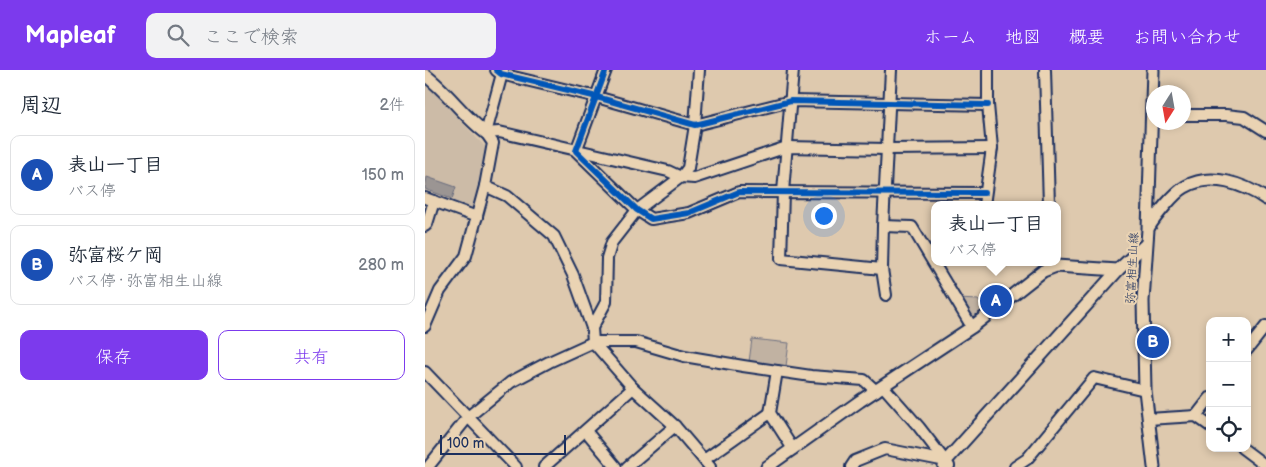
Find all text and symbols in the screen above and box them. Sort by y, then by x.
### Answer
search box [146,13,496,58]
text: Mapleaf [25,21,116,50]
icon: search [164,21,192,49]
text: ここで検索 [204,26,299,49]
text: ホーム [924,27,977,48]
text: 地図 [1005,27,1041,48]
text: 概要 [1069,27,1105,48]
text: お問い合わせ [1133,27,1241,48]
north arrow [1146,85,1191,130]
text: 周辺 [20,93,62,118]
text: 2件 [380,96,405,115]
text: 表山一丁目 [68,154,163,177]
text: A [32,166,42,185]
text: 150 m [362,166,404,185]
text: バス停 [68,182,116,201]
popup [931,201,1061,266]
your location [811,203,837,229]
text: 表山一丁目 [948,213,1044,236]
street label: 弥富相生山線 [1123,232,1142,304]
text: バス停 [948,241,997,260]
text: 弥富桜ケ岡 [68,244,163,267]
text: B [31,256,43,275]
text: 280 m [358,256,404,275]
text: バス停 · 弥富相生山線 [68,272,222,291]
pin: A [980,282,1012,320]
map controls [1206,317,1251,452]
button: + [1206,317,1251,362]
pin: B [1137,323,1169,361]
button: 保存 [20,330,208,380]
button: 共有 [218,330,405,380]
button: − [1206,362,1251,407]
button: locate [1206,407,1251,452]
scale bar [440,432,566,455]
text: 100 m [447,435,484,452]

